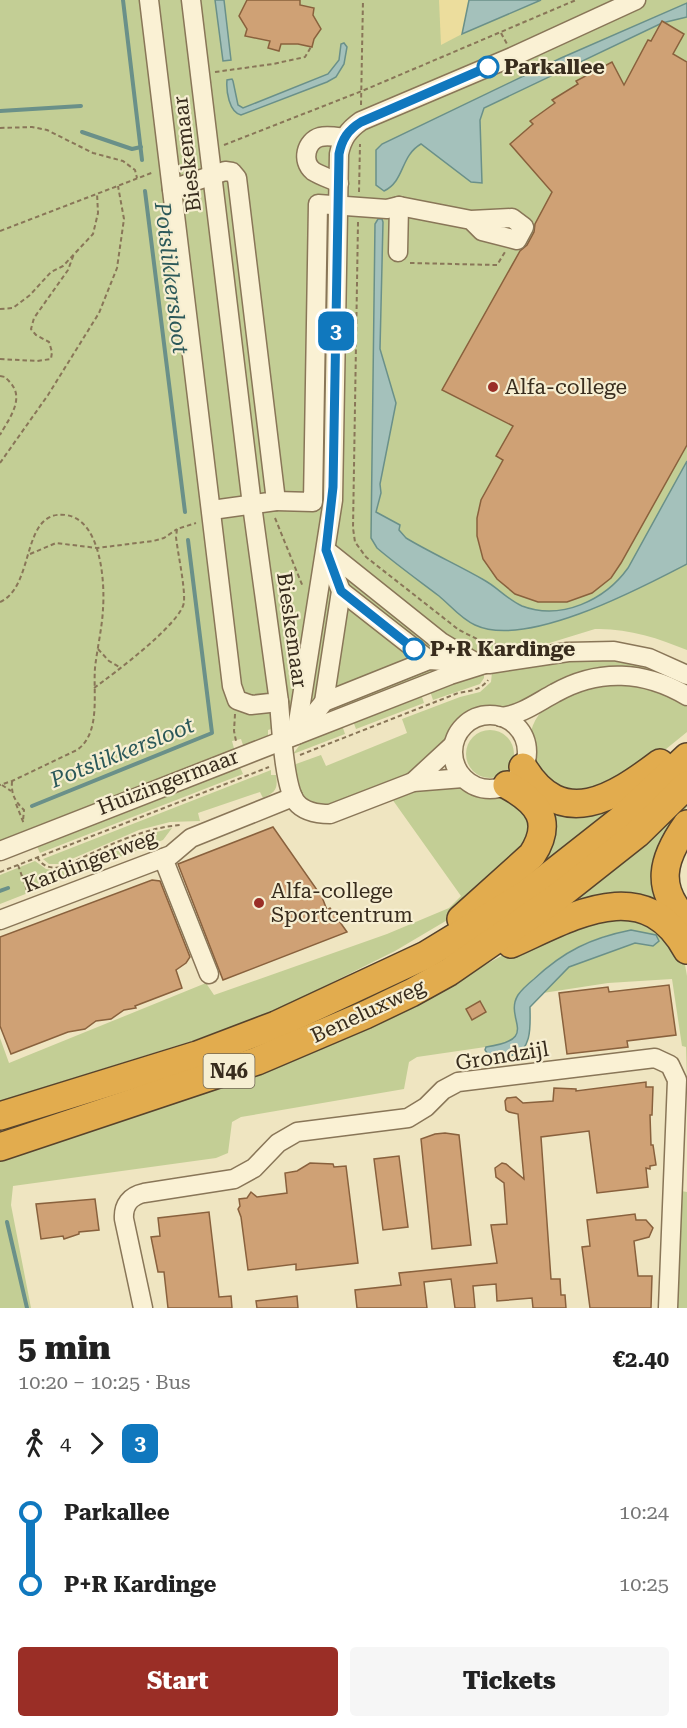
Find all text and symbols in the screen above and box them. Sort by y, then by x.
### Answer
place label: Parkallee [504,55,605,79]
marker: Parkallee [477,56,499,78]
street label: Bieskemaar [168,94,206,213]
water label: Potslikkersloot [150,200,193,356]
line badge: 3 [316,312,356,350]
text: 3 [330,319,342,343]
place label: Alfa-college [505,375,627,399]
marker: Alfa-college [486,380,500,394]
street label: Bieskemaar [272,570,312,690]
place label: P+R Kardinge [430,637,575,661]
marker: P+R Kardinge [403,638,425,660]
water label: Potslikkersloot [46,712,199,793]
street label: Huizingermaar [94,744,242,820]
street label: Kardingerweg [20,825,160,897]
place label: Alfa-college Sportcentrum [271,879,413,927]
marker: Alfa-college Sportcentrum [252,896,266,910]
street label: Beneluxweg [307,974,429,1048]
street label: Grondzijl [454,1037,551,1075]
road number: N46 [204,1054,254,1088]
text: 5 min [18,1328,111,1367]
text: €2.40 [613,1347,669,1372]
text: 10:20 – 10:25 · Bus [18,1370,190,1394]
icon: walk [18,1427,51,1460]
icon: forward [80,1427,113,1460]
text: 4 [60,1431,71,1455]
text: 3 [134,1431,146,1455]
text: Parkallee [64,1500,170,1525]
text: 10:24 [619,1500,669,1524]
text: P+R Kardinge [64,1572,216,1597]
text: 10:25 [619,1572,669,1596]
button: Start [18,1647,338,1716]
button: Tickets [350,1647,669,1716]

